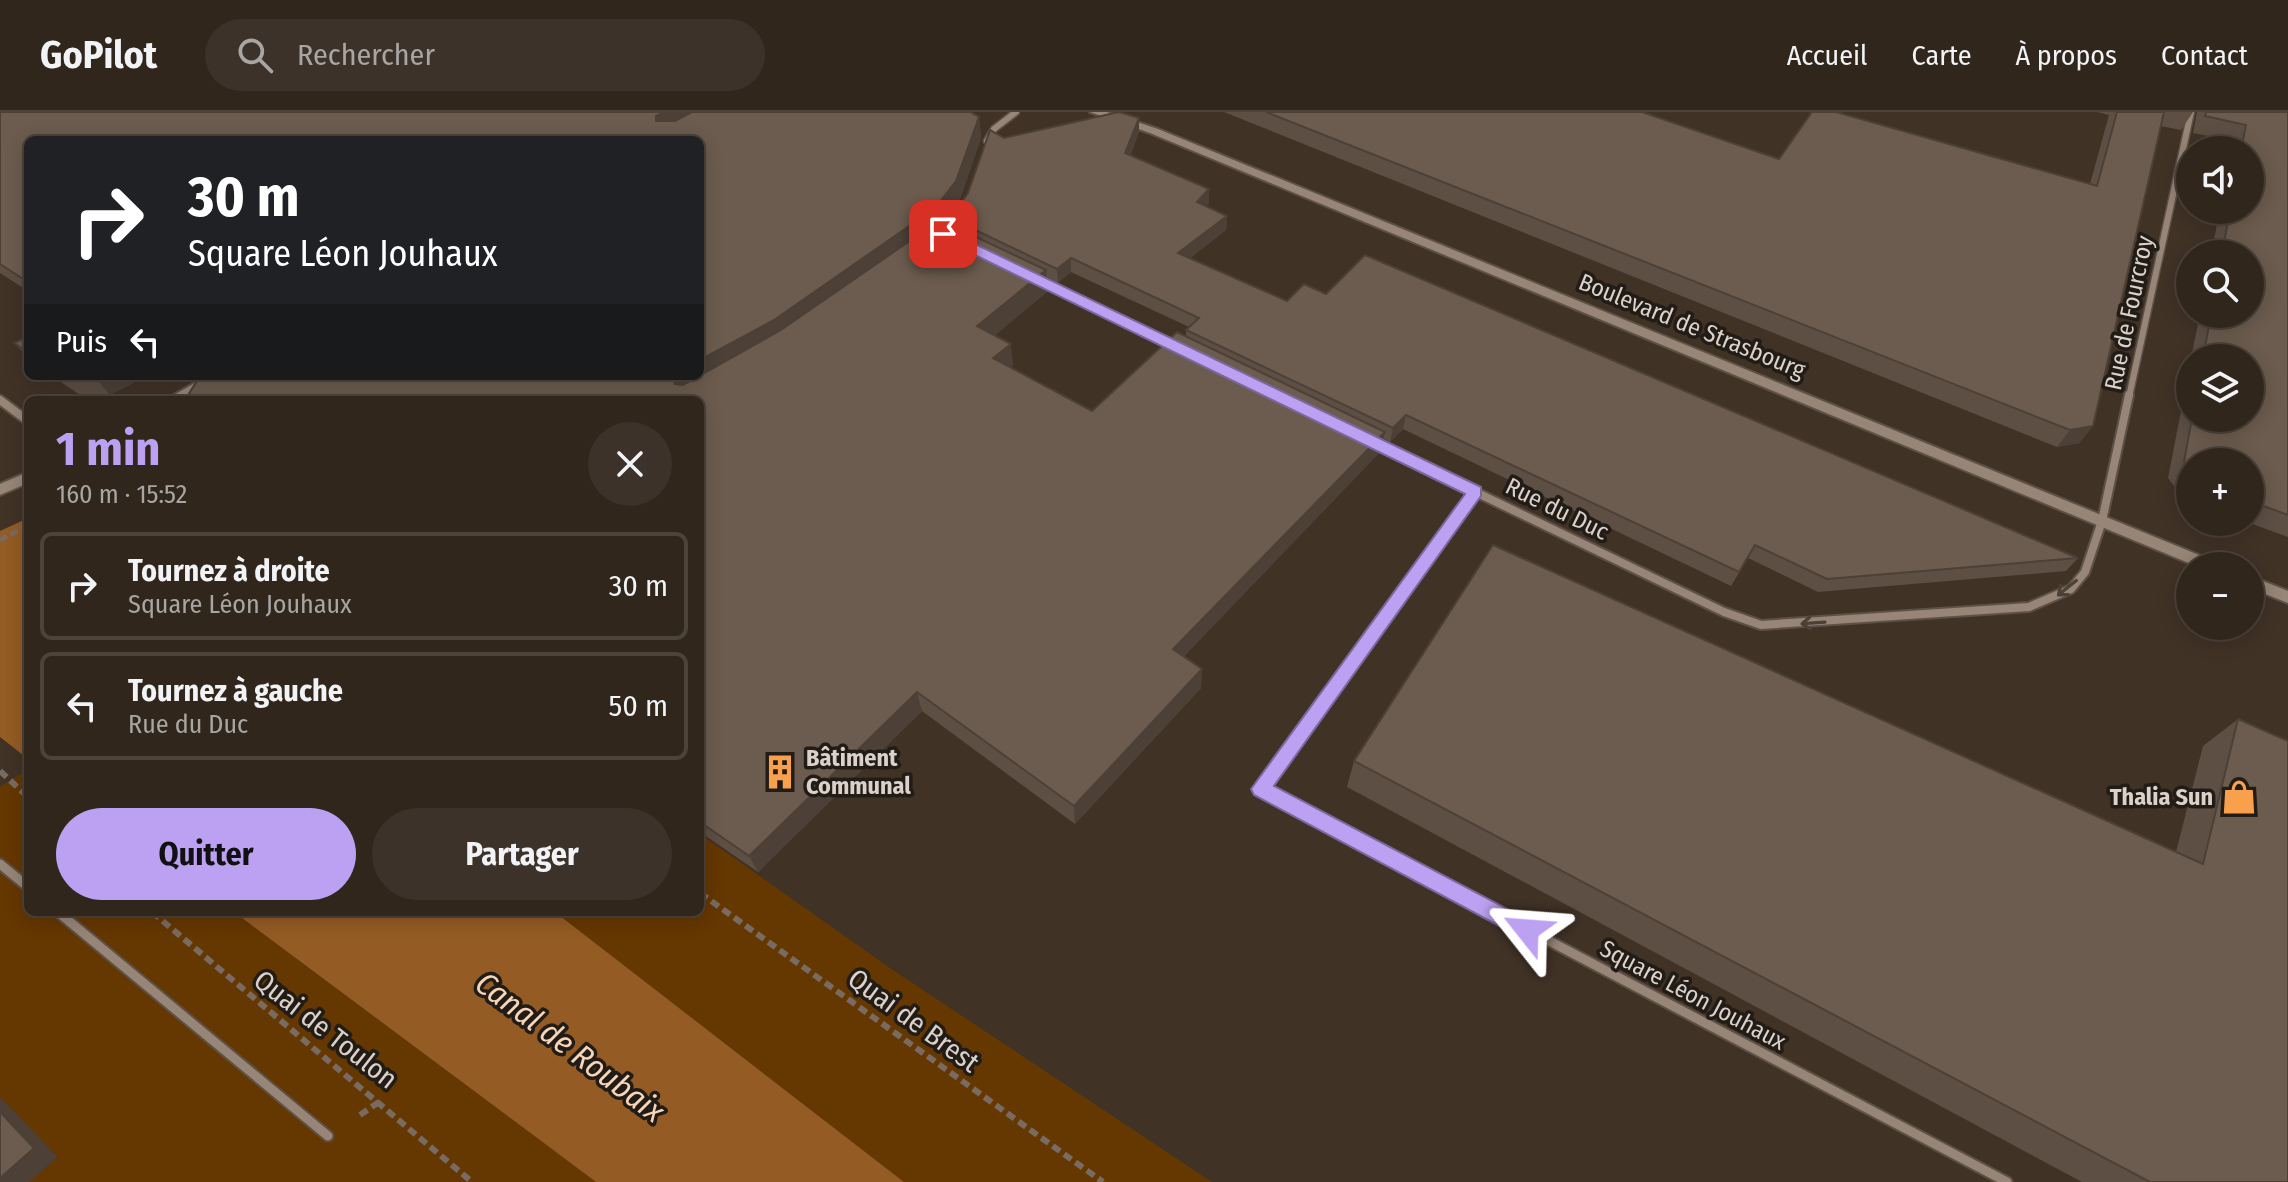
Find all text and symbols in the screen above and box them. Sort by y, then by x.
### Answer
search box [205,19,765,91]
text: GoPilot [40,32,157,78]
icon: search [233,33,277,77]
text: Rechercher [297,37,435,73]
text: Accueil [1787,39,1868,72]
text: Carte [1912,39,1972,72]
text: À propos [2016,39,2117,72]
text: Contact [2161,39,2248,72]
map controls [2176,136,2264,640]
button: sound [2176,136,2264,224]
text: 30 m [188,164,299,231]
icon: right [56,168,160,272]
pin [909,200,977,268]
icon: arrive [921,212,965,256]
text: Square Léon Jouhaux [188,232,498,276]
street label: Rue de Fourcroy [2099,233,2159,393]
button: search [2176,240,2264,328]
street label: Boulevard de Strasbourg [1575,268,1810,384]
icon: left [123,320,167,364]
text: Puis [56,324,107,360]
button: layers [2176,344,2264,432]
text: 1 min [56,420,161,478]
button: close [588,422,672,506]
button: + [2176,448,2264,536]
street label: Rue du Duc [1501,472,1613,546]
text: 160 m · 15:52 [56,479,187,510]
button: − [2176,552,2264,640]
text: Tournez à droite [128,553,330,589]
icon: right [60,564,104,608]
text: 30 m [609,568,668,604]
one-way arrow [2057,579,2078,597]
text: Square Léon Jouhaux [128,589,352,620]
one-way arrow [1800,616,1827,631]
text: Tournez à gauche [128,673,343,709]
icon: left [60,684,104,728]
text: 50 m [608,688,668,724]
text: Rue du Duc [128,709,248,740]
place label: Bâtiment Communal [806,744,911,800]
building icon: Bâtiment Communal [761,753,799,791]
shop icon: Thalia Sun [2220,778,2258,816]
place label: Thalia Sun [2110,783,2213,811]
button: Quitter [56,808,356,900]
button: Partager [372,808,672,900]
position arrow [1485,888,1569,972]
street label: Square Léon Jouhaux [1595,934,1791,1056]
street label: Quai de Brest [842,962,986,1080]
street label: Quai de Toulon [248,963,404,1096]
water label: Canal de Roubaix [468,964,673,1131]

